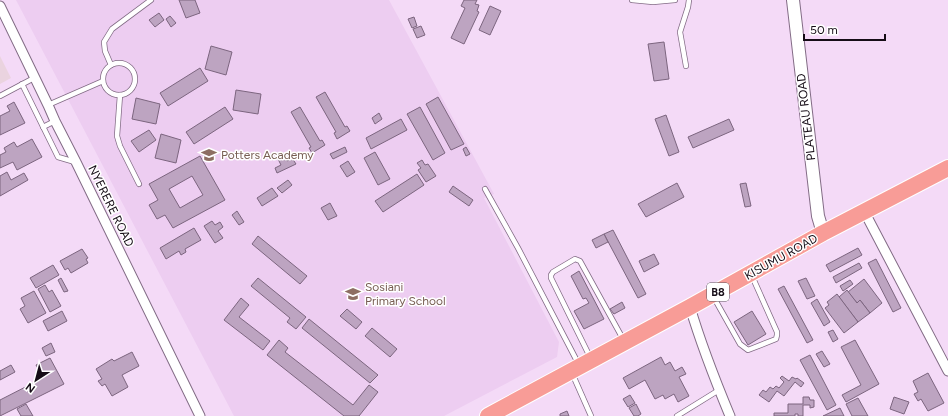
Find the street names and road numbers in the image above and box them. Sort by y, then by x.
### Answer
street label: PLATEAU ROAD [794,73,818,161]
street label: NYERERE ROAD [85,163,137,249]
street label: KISUMU ROAD [742,231,820,283]
road number: B8 [707,283,729,301]

